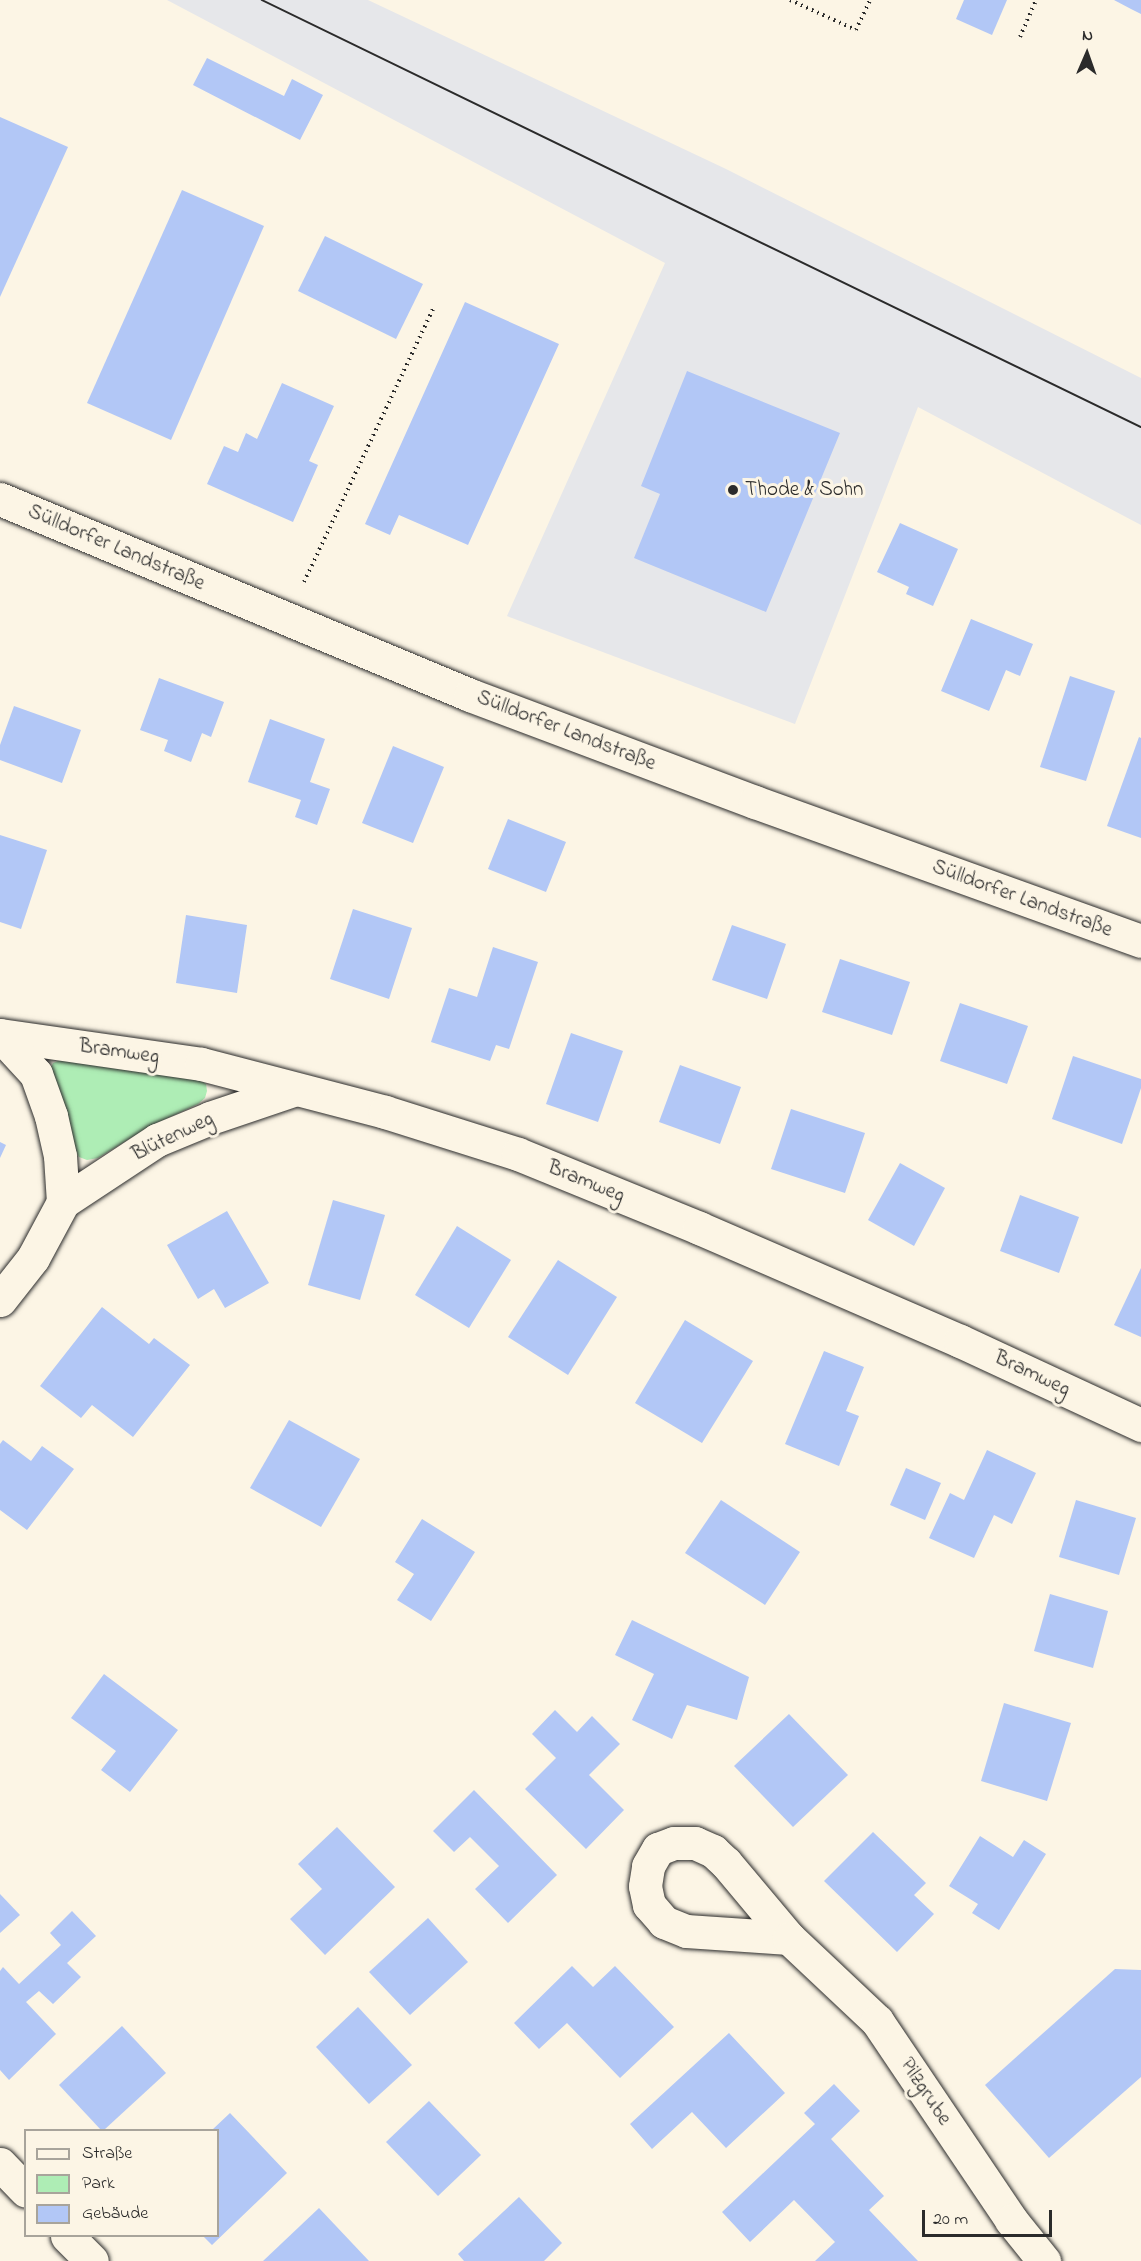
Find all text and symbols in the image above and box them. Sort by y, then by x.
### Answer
north arrow [1057,24,1117,84]
text: N [1082,24,1093,48]
place label: Thode & Sohn [745,477,863,503]
marker: Thode & Sohn [726,483,740,497]
street label: Sülldorfer Landstraße [24,499,208,597]
street label: Sülldorfer Landstraße [473,685,659,777]
street label: Sülldorfer Landstraße [928,855,1116,943]
street label: Bramweg [77,1034,161,1070]
street label: Blütenweg [128,1106,218,1168]
street label: Bramweg [544,1155,628,1209]
street label: Bramweg [990,1345,1074,1403]
street label: Pilzgrube [893,2054,957,2130]
legend [24,2129,219,2237]
text: Straße [82,2141,132,2167]
text: Park [82,2171,115,2197]
scale bar [925,2198,1056,2236]
text: Gebäude [82,2201,148,2227]
text: 20 m [933,2207,968,2233]

